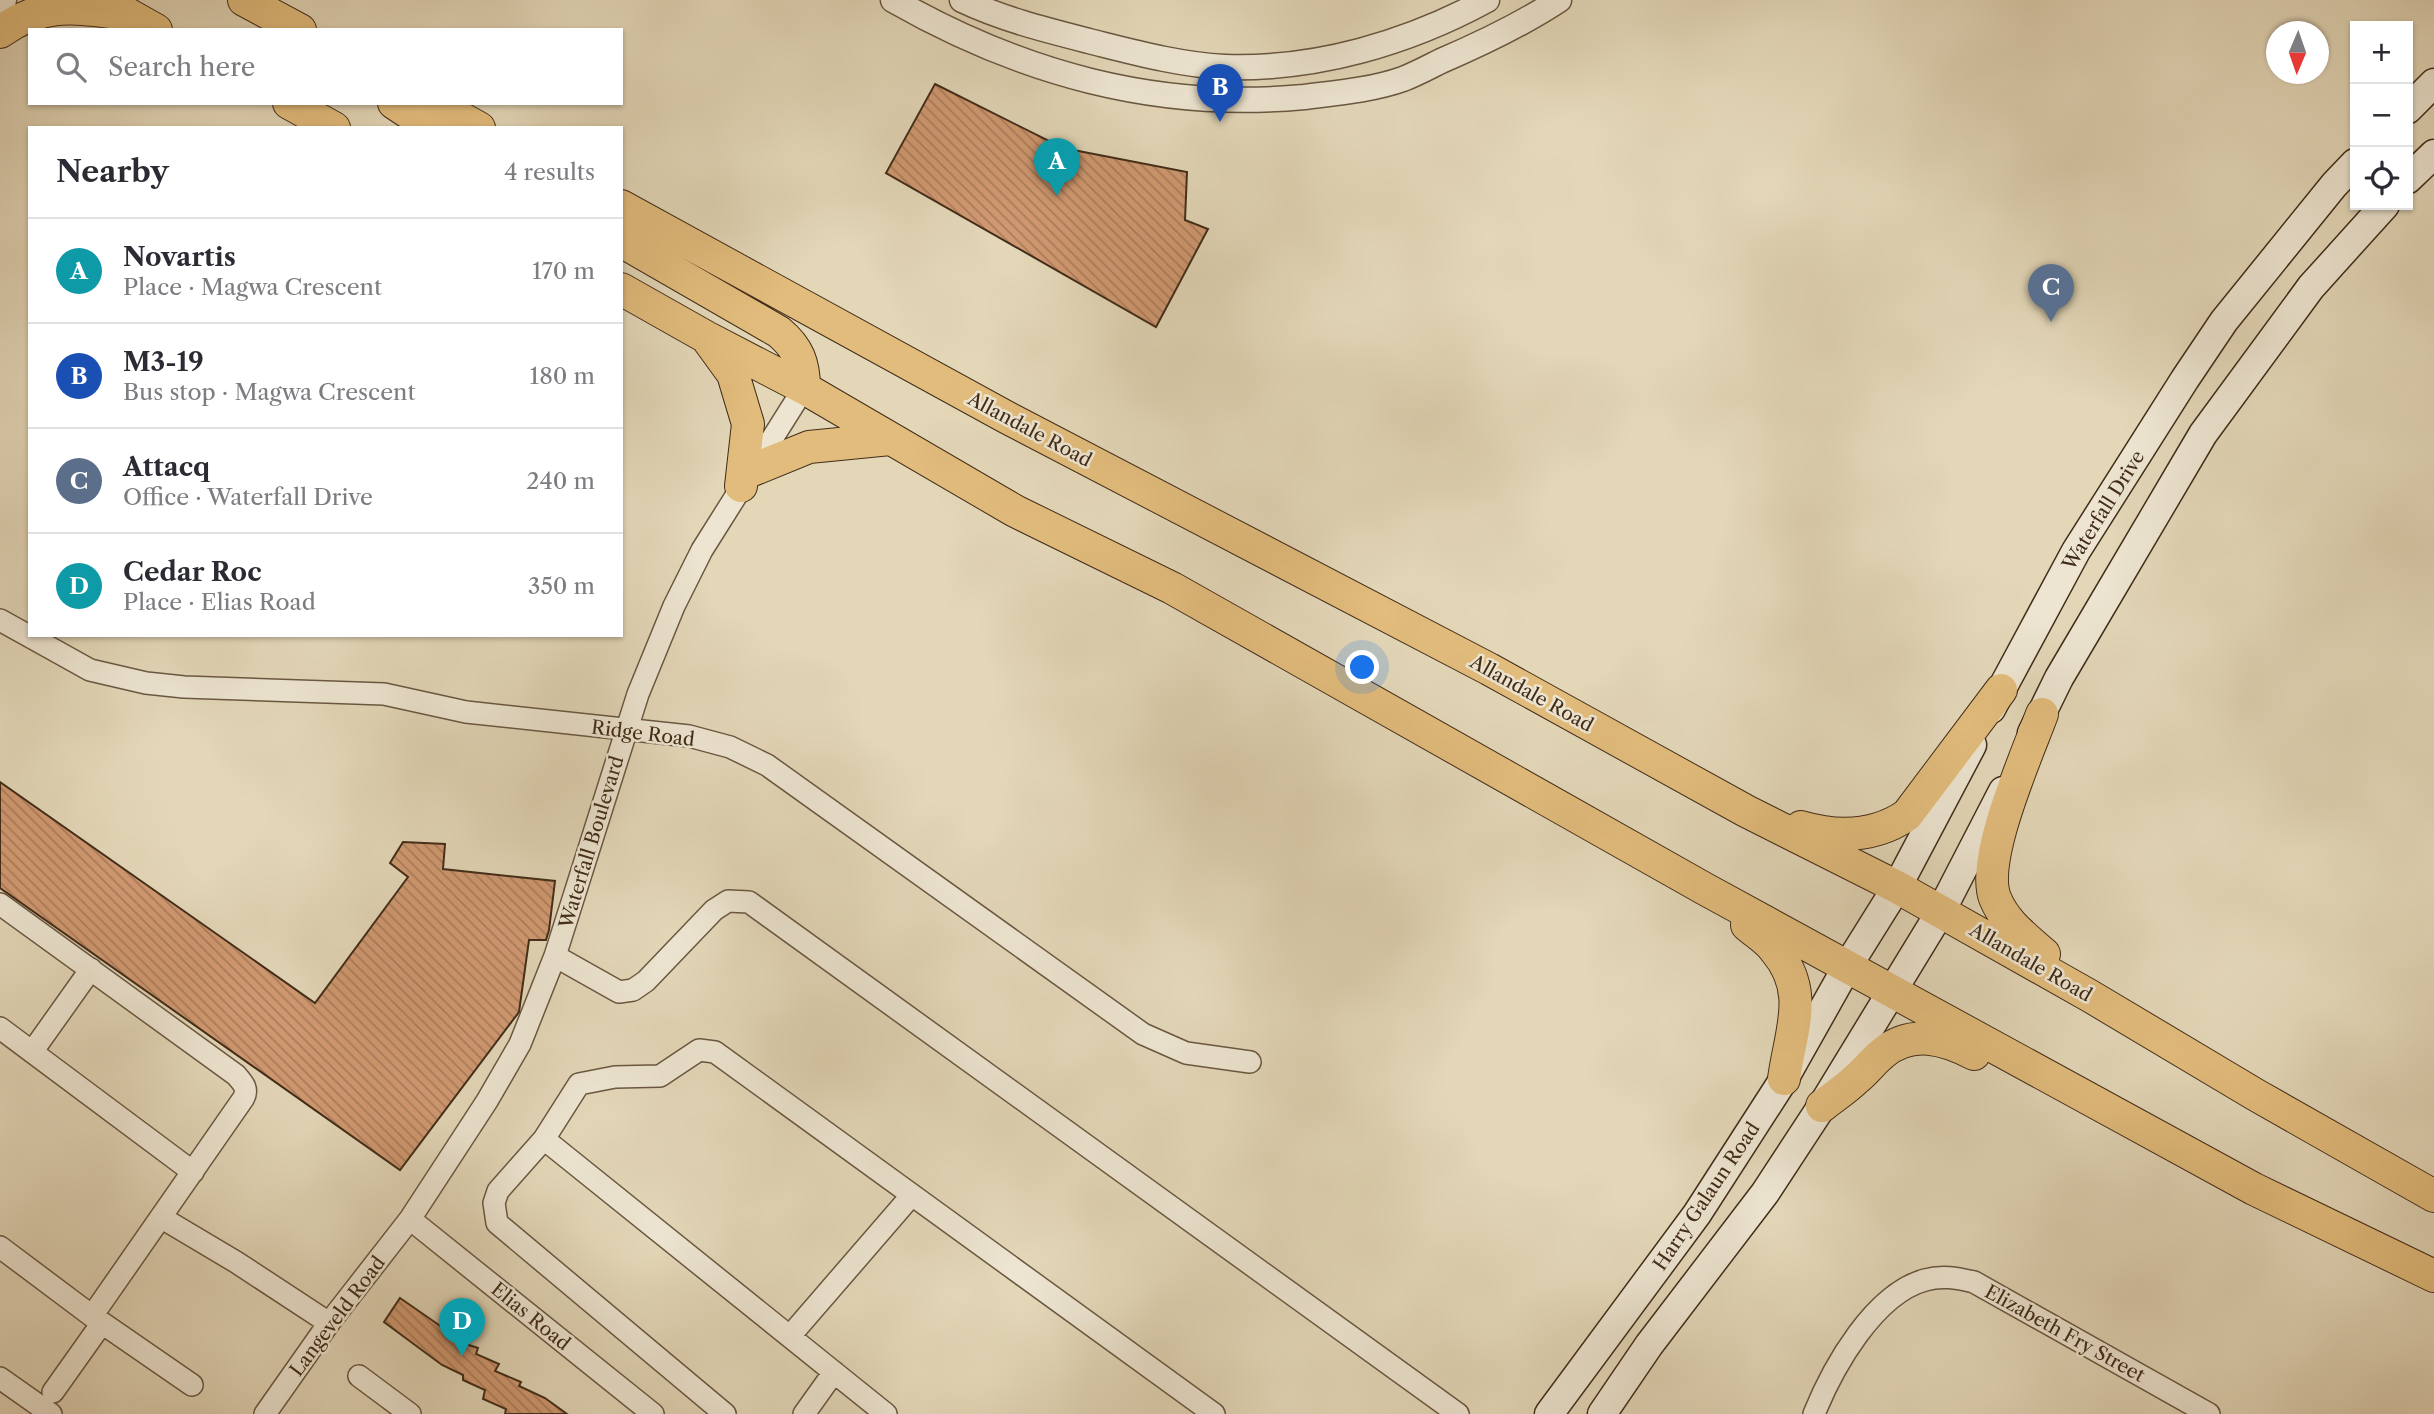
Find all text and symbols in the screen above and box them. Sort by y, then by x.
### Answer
north arrow [2266,21,2329,84]
map controls [2350,21,2413,210]
button: + [2350,21,2413,84]
search box [28,28,623,105]
icon: search [52,48,90,86]
text: Search here [108,51,255,83]
pin: B [1197,64,1243,122]
button: − [2350,84,2413,147]
pin: A [1034,138,1080,196]
button: locate [2350,147,2413,210]
text: Nearby [56,153,169,190]
text: 4 results [504,158,595,186]
text: Novartis [123,241,236,273]
text: A [70,257,88,285]
text: 170 m [532,257,595,285]
pin: C [2028,264,2074,322]
text: Place · Magwa Crescent [123,273,382,301]
text: M3-19 [123,346,204,378]
text: B [70,362,88,390]
text: 180 m [530,362,595,390]
text: Bus stop · Magwa Crescent [123,378,416,406]
street label: Allandale Road [963,387,1096,472]
street label: Waterfall Drive [2057,446,2149,575]
text: Attacq [123,451,210,483]
text: C [70,467,88,495]
text: 240 m [526,467,595,495]
text: Office · Waterfall Drive [123,483,373,511]
text: Cedar Roc [123,556,261,588]
text: D [69,572,89,600]
text: 350 m [528,572,595,600]
text: Place · Elias Road [123,588,316,616]
your location [1345,650,1379,684]
street label: Allandale Road [1465,650,1598,737]
street label: Ridge Road [590,716,696,751]
street label: Waterfall Boulevard [554,753,629,932]
street label: Allandale Road [1965,918,2096,1007]
street label: Harry Galaun Road [1648,1117,1765,1275]
street label: Langeveld Road [285,1251,390,1381]
street label: Elias Road [487,1278,575,1355]
street label: Elizabeth Fry Street [1981,1280,2149,1387]
pin: D [439,1298,485,1356]

